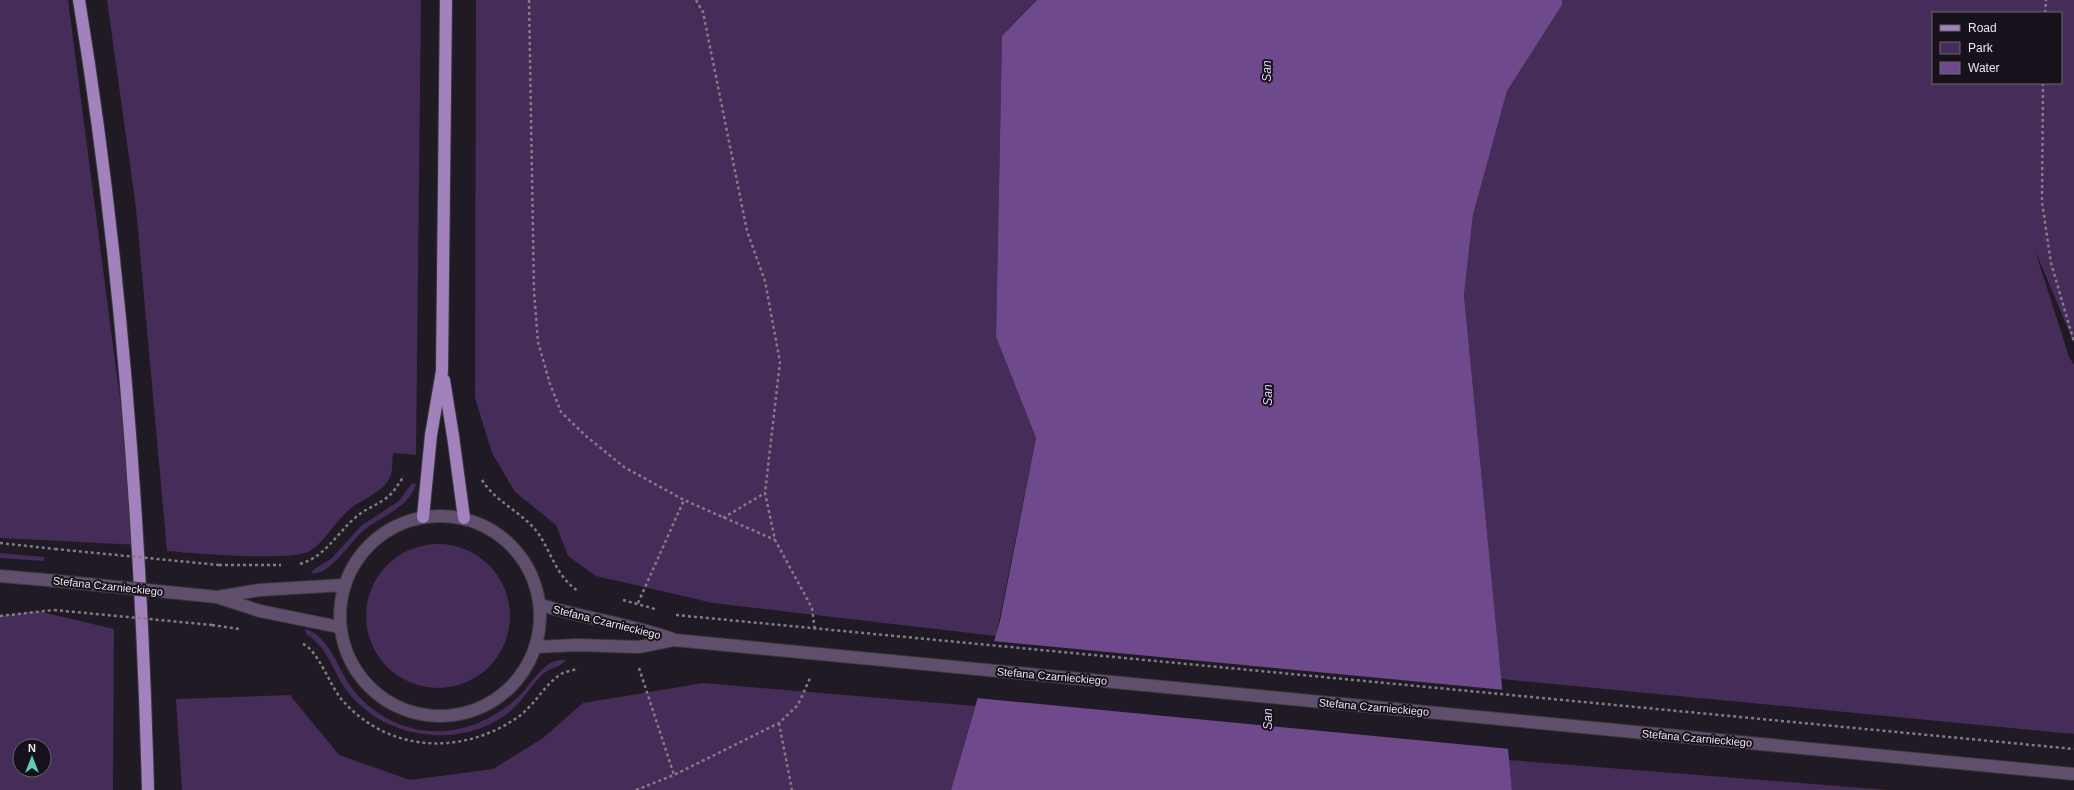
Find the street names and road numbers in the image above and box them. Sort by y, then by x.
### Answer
street label: Stefana Czarnieckiego [52,574,164,598]
street label: Stefana Czarnieckiego [552,603,662,641]
street label: Stefana Czarnieckiego [996,665,1108,687]
street label: Stefana Czarnieckiego [1318,696,1430,718]
street label: Stefana Czarnieckiego [1641,727,1753,749]

